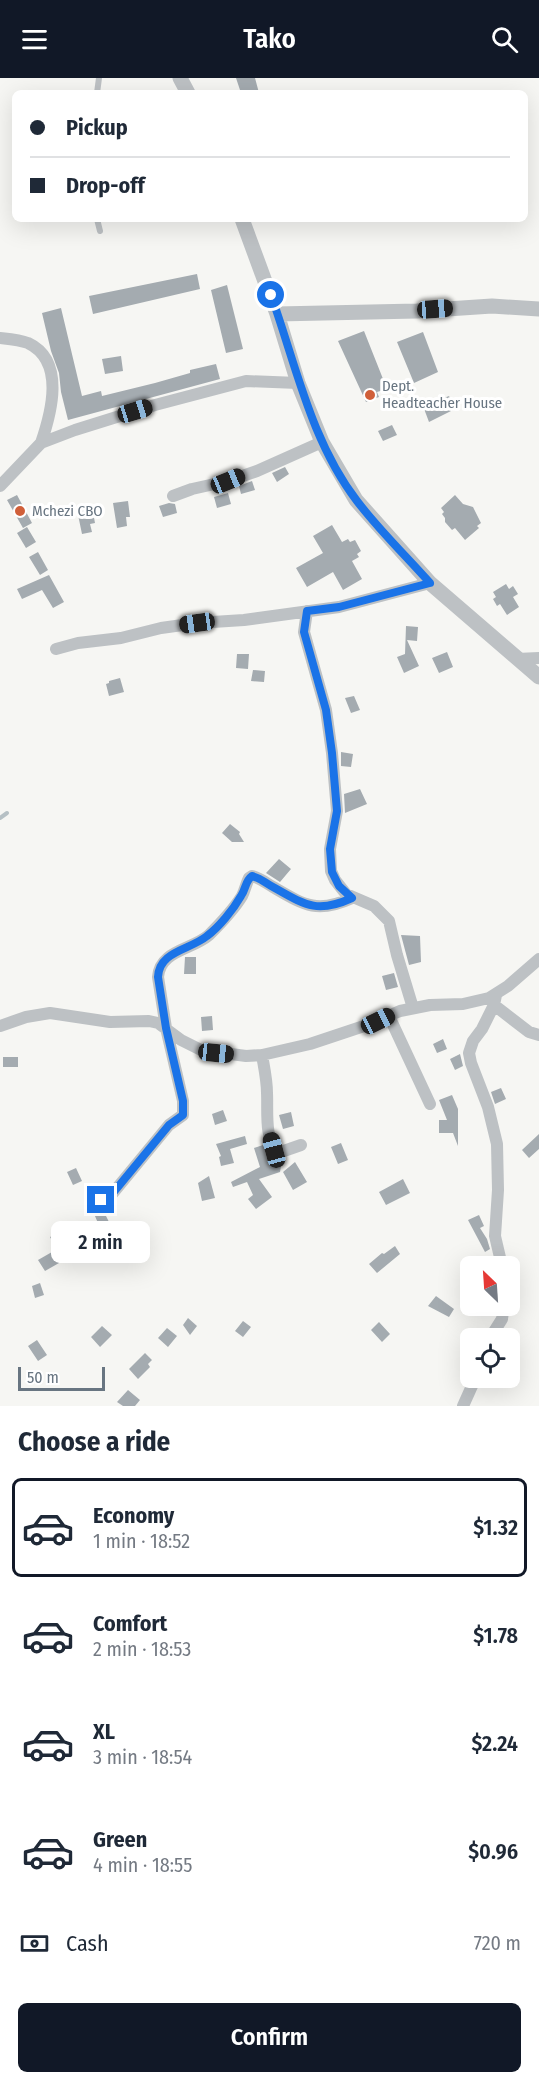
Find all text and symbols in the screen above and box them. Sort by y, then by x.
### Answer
icon: menu [18,23,51,56]
text: Tako [243,23,296,55]
icon: search [488,23,521,56]
text: Pickup [66,114,128,141]
text: Drop-off [66,172,145,199]
route start [257,281,284,308]
car [416,299,454,319]
place label: Dept. Headteacher House [382,377,502,412]
marker: Dept. Headteacher House [363,388,377,402]
car [115,397,155,425]
car [208,466,248,496]
place label: Mchezi CBO [32,502,103,520]
marker: Mchezi CBO [13,504,27,518]
car [178,612,216,634]
car [358,1005,398,1037]
car [197,1042,235,1064]
car [261,1130,287,1170]
route end [87,1186,114,1213]
callout: 2 min [51,1221,150,1263]
text: 2 min [78,1230,123,1254]
north arrow [460,1256,520,1316]
map controls [460,1256,520,1388]
button: locate [460,1328,520,1388]
scale bar [18,1364,105,1392]
text: 50 m [27,1368,59,1387]
text: Choose a ride [18,1426,170,1458]
icon: car [21,1501,75,1555]
text: Economy [93,1502,174,1529]
text: $1.32 [473,1514,518,1541]
text: 1 min · 18:52 [93,1529,190,1553]
icon: car [21,1609,75,1663]
text: Comfort [93,1610,167,1637]
text: $1.78 [473,1622,518,1649]
text: 2 min · 18:53 [93,1637,191,1661]
icon: car [21,1717,75,1771]
text: XL [93,1718,115,1745]
text: $2.24 [471,1730,518,1757]
text: 3 min · 18:54 [93,1745,192,1769]
icon: car [21,1825,75,1879]
text: Green [93,1826,147,1853]
text: $0.96 [468,1838,518,1865]
text: 4 min · 18:55 [93,1853,192,1877]
icon: cash [18,1927,51,1960]
text: Cash [66,1930,109,1957]
text: 720 m [474,1931,521,1955]
button: Confirm [18,2003,521,2072]

